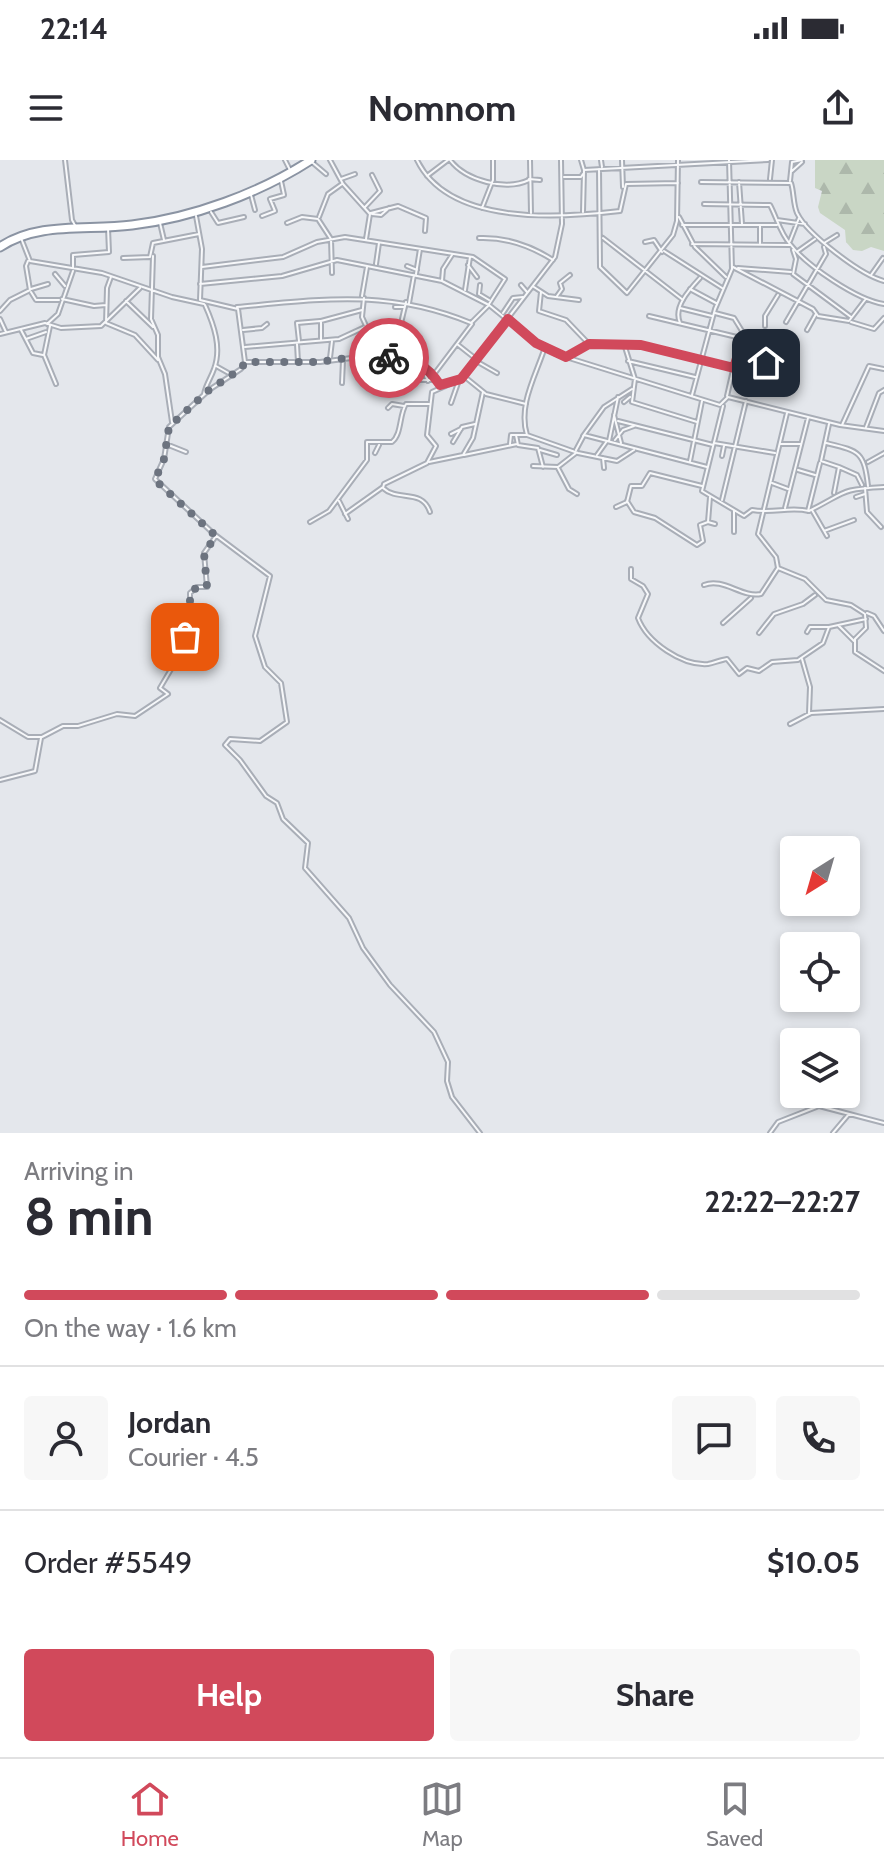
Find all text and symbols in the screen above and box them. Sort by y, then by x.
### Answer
text: 22:14 [40,10,108,47]
icon: menu [24,86,68,130]
text: Nomnom [368,86,516,130]
icon: share [816,86,860,130]
courier [349,318,429,398]
pin [732,329,800,397]
icon: bike [367,336,411,380]
icon: home [744,341,788,385]
pin [151,603,219,671]
icon: bag [163,615,207,659]
north arrow [780,836,860,916]
map controls [780,836,860,1108]
button: locate [780,932,860,1012]
button: layers [780,1028,860,1108]
text: Arriving in [24,1155,134,1187]
text: 22:22–22:27 [704,1183,860,1220]
text: 8 min [24,1185,153,1248]
text: On the way · 1.6 km [24,1312,237,1344]
button: person [24,1396,108,1480]
button: chat [672,1396,756,1480]
button: phone [776,1396,860,1480]
text: Jordan [128,1404,211,1441]
text: Courier · 4.5 [128,1441,259,1473]
text: Order #5549 [24,1544,192,1581]
text: $10.05 [767,1544,860,1581]
button: Help [24,1649,434,1741]
button: Share [450,1649,860,1741]
tab: Home [121,1777,179,1852]
tab: Map [420,1777,464,1852]
tab: Saved [706,1777,763,1852]

